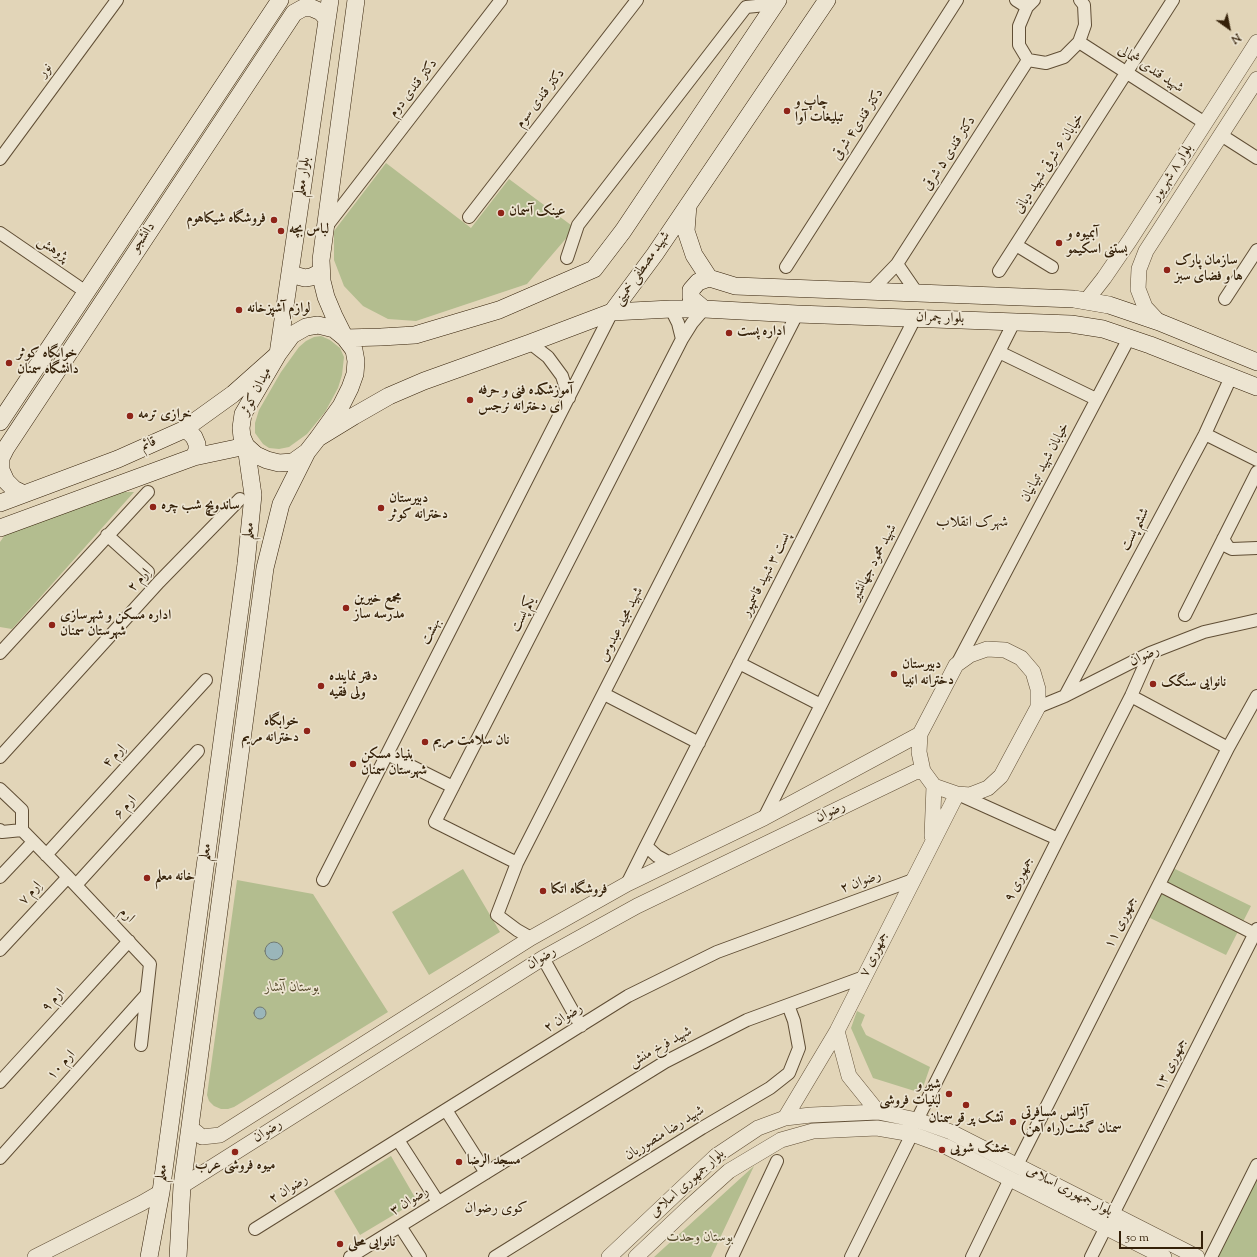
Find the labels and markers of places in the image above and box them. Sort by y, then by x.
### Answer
place label: چاپ و تبلیغات آوا [795,95,844,128]
marker: چاپ و تبلیغات آوا [782,106,792,116]
place label: عینک آسمان [509,205,565,221]
marker: عینک آسمان [496,208,506,218]
place label: فروشگاه شیکاهوم [186,212,266,228]
marker: فروشگاه شیکاهوم [269,215,279,225]
place label: لباس بچه [289,223,329,239]
marker: لباس بچه [276,226,286,236]
place label: آبمیوه و بستنی اسکیمو [1067,227,1127,260]
marker: آبمیوه و بستنی اسکیمو [1054,238,1064,248]
place label: سازمان پارک ها و فضای سبز [1175,254,1243,286]
marker: سازمان پارک ها و فضای سبز [1162,265,1172,275]
place label: لوازم آشپزخانه [247,302,311,318]
marker: لوازم آشپزخانه [234,305,244,315]
place label: اداره پست [737,325,785,341]
marker: اداره پست [724,328,734,338]
place label: خوابگاه کوثر دانشگاه سمنان [17,347,79,380]
marker: خوابگاه کوثر دانشگاه سمنان [4,358,14,368]
place label: آموزشکده فنی و حرفه ای دخترانه نرجس [478,384,573,416]
marker: آموزشکده فنی و حرفه ای دخترانه نرجس [465,395,475,405]
place label: خرازی ترمه [138,408,192,424]
marker: خرازی ترمه [125,411,135,421]
place label: دبیرستان دخترانه کوثر [389,492,448,524]
place label: ساندویچ شب چره [161,499,240,515]
marker: ساندویچ شب چره [148,502,158,512]
marker: دبیرستان دخترانه کوثر [376,503,386,513]
place label: مجمع خیرین مدرسه ساز [354,592,405,624]
marker: مجمع خیرین مدرسه ساز [341,603,351,613]
place label: اداره مسکن و شهرسازی شهرستان سمنان [60,609,171,642]
marker: اداره مسکن و شهرسازی شهرستان سمنان [47,620,57,630]
place label: دبیرستان دخترانه انبیا [902,658,954,690]
marker: دبیرستان دخترانه انبیا [889,669,899,679]
place label: دفتر نماینده ولی فقیه [329,670,378,702]
place label: نانوایی سنگک [1161,676,1226,692]
marker: نانوایی سنگک [1148,679,1158,689]
marker: دفتر نماینده ولی فقیه [316,681,326,691]
place label: خوابگاه دخترانه مریم [242,715,299,748]
marker: خوابگاه دخترانه مریم [302,726,312,736]
place label: نان سلامت مریم [433,734,509,750]
marker: نان سلامت مریم [420,737,430,747]
place label: بنیاد مسکن شهرستان سمنان [361,748,427,780]
marker: بنیاد مسکن شهرستان سمنان [348,759,358,769]
place label: خانه معلم [155,870,195,886]
marker: خانه معلم [142,873,152,883]
place label: فروشگاه اتکا [551,883,607,899]
marker: فروشگاه اتکا [538,886,548,896]
place label: شیر و لبنیات فروشی [880,1078,941,1110]
marker: شیر و لبنیات فروشی [944,1089,954,1099]
marker: تشک پر قو سمنان [961,1100,971,1110]
place label: آژانس مسافرتی سمنان گشت(راه آهن) [1021,1106,1122,1138]
place label: تشک پر قو سمنان [929,1112,1003,1128]
marker: آژانس مسافرتی سمنان گشت(راه آهن) [1008,1117,1018,1127]
place label: خشک شویی [950,1142,1010,1158]
marker: خشک شویی [937,1145,947,1155]
marker: میوه فروشی عرب [230,1147,240,1157]
place label: مسجد الرضا [467,1154,521,1170]
marker: مسجد الرضا [454,1157,464,1167]
place label: میوه فروشی عرب [195,1159,275,1175]
place label: نانوایی محلی [348,1236,395,1252]
marker: نانوایی محلی [335,1239,345,1249]

